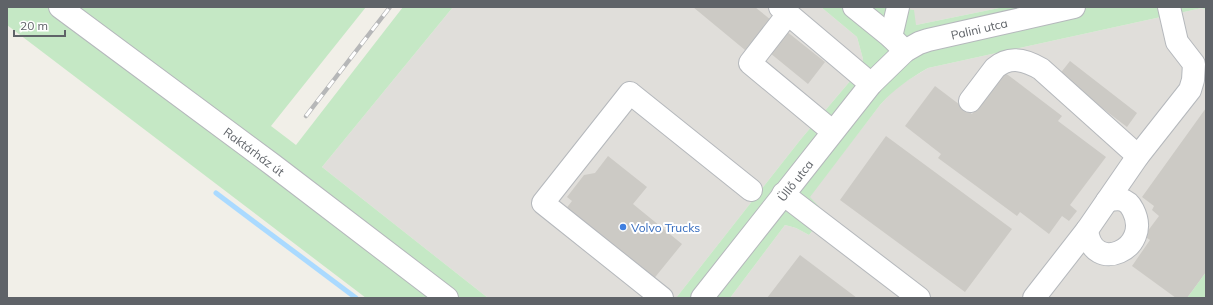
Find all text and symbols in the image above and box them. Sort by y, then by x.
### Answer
scale bar [14,12,65,38]
street label: Palini utca [949,15,1009,42]
text: 20 m [20,18,48,33]
street label: Raktárház út [221,124,288,179]
street label: Üllő utca [774,157,816,204]
place label: Volvo Trucks [631,220,700,235]
marker: Volvo Trucks [618,222,628,232]

